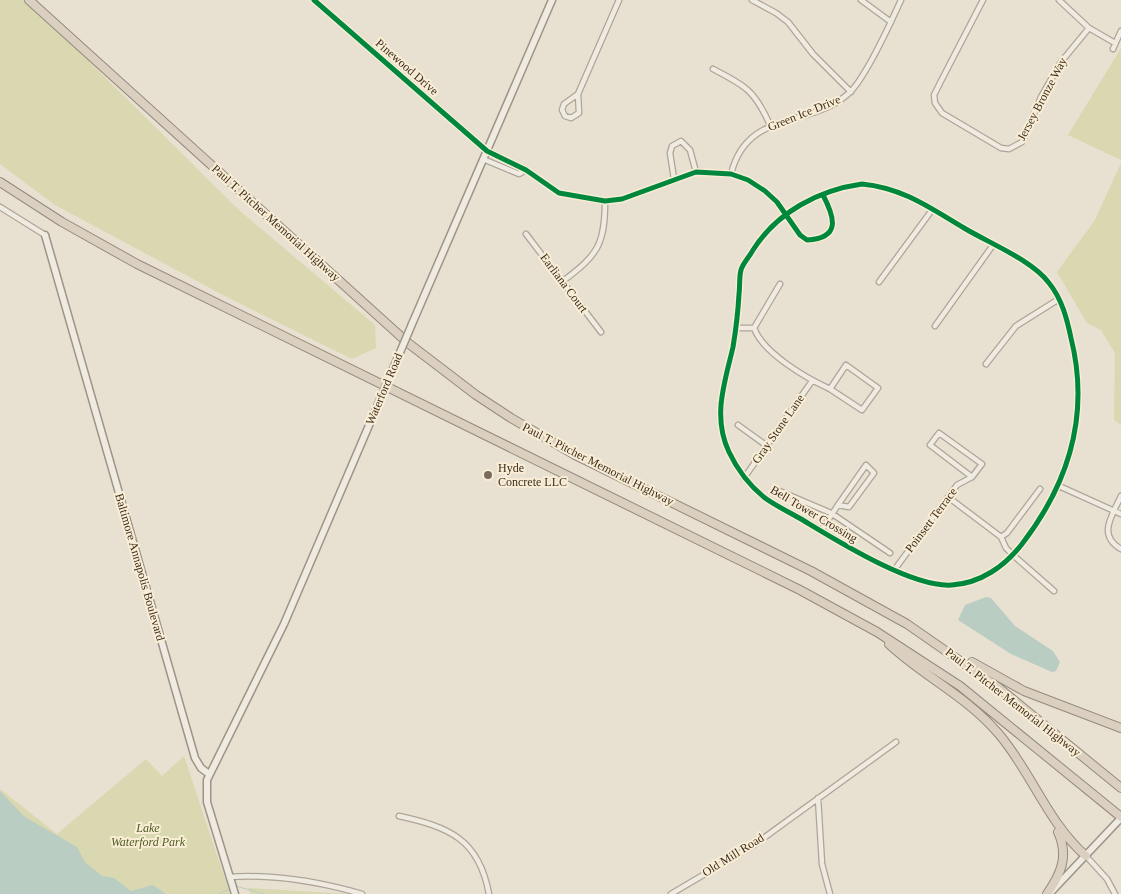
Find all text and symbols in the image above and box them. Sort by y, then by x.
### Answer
street label: Pinewood Drive [373,36,441,98]
street label: Jersey Bronze Way [1014,55,1070,143]
street label: Green Ice Drive [766,92,842,134]
street label: Paul T. Pitcher Memorial Highway [209,162,343,284]
street label: Earliana Court [537,251,591,316]
street label: Waterford Road [363,351,405,427]
street label: Gray Stone Lane [749,392,807,466]
street label: Paul T. Pitcher Memorial Highway [520,420,676,508]
place label: Hyde Concrete LLC [498,461,567,489]
marker: Hyde Concrete LLC [482,469,494,481]
street label: Bell Tower Crossing [768,483,860,545]
street label: Poinsett Terrace [902,485,960,555]
street label: Baltimore Annapolis Boulevard [112,492,168,642]
street label: Paul T. Pitcher Memorial Highway [943,645,1083,759]
park label: Lake Waterford Park [111,821,186,849]
street label: Old Mill Road [700,831,766,879]

